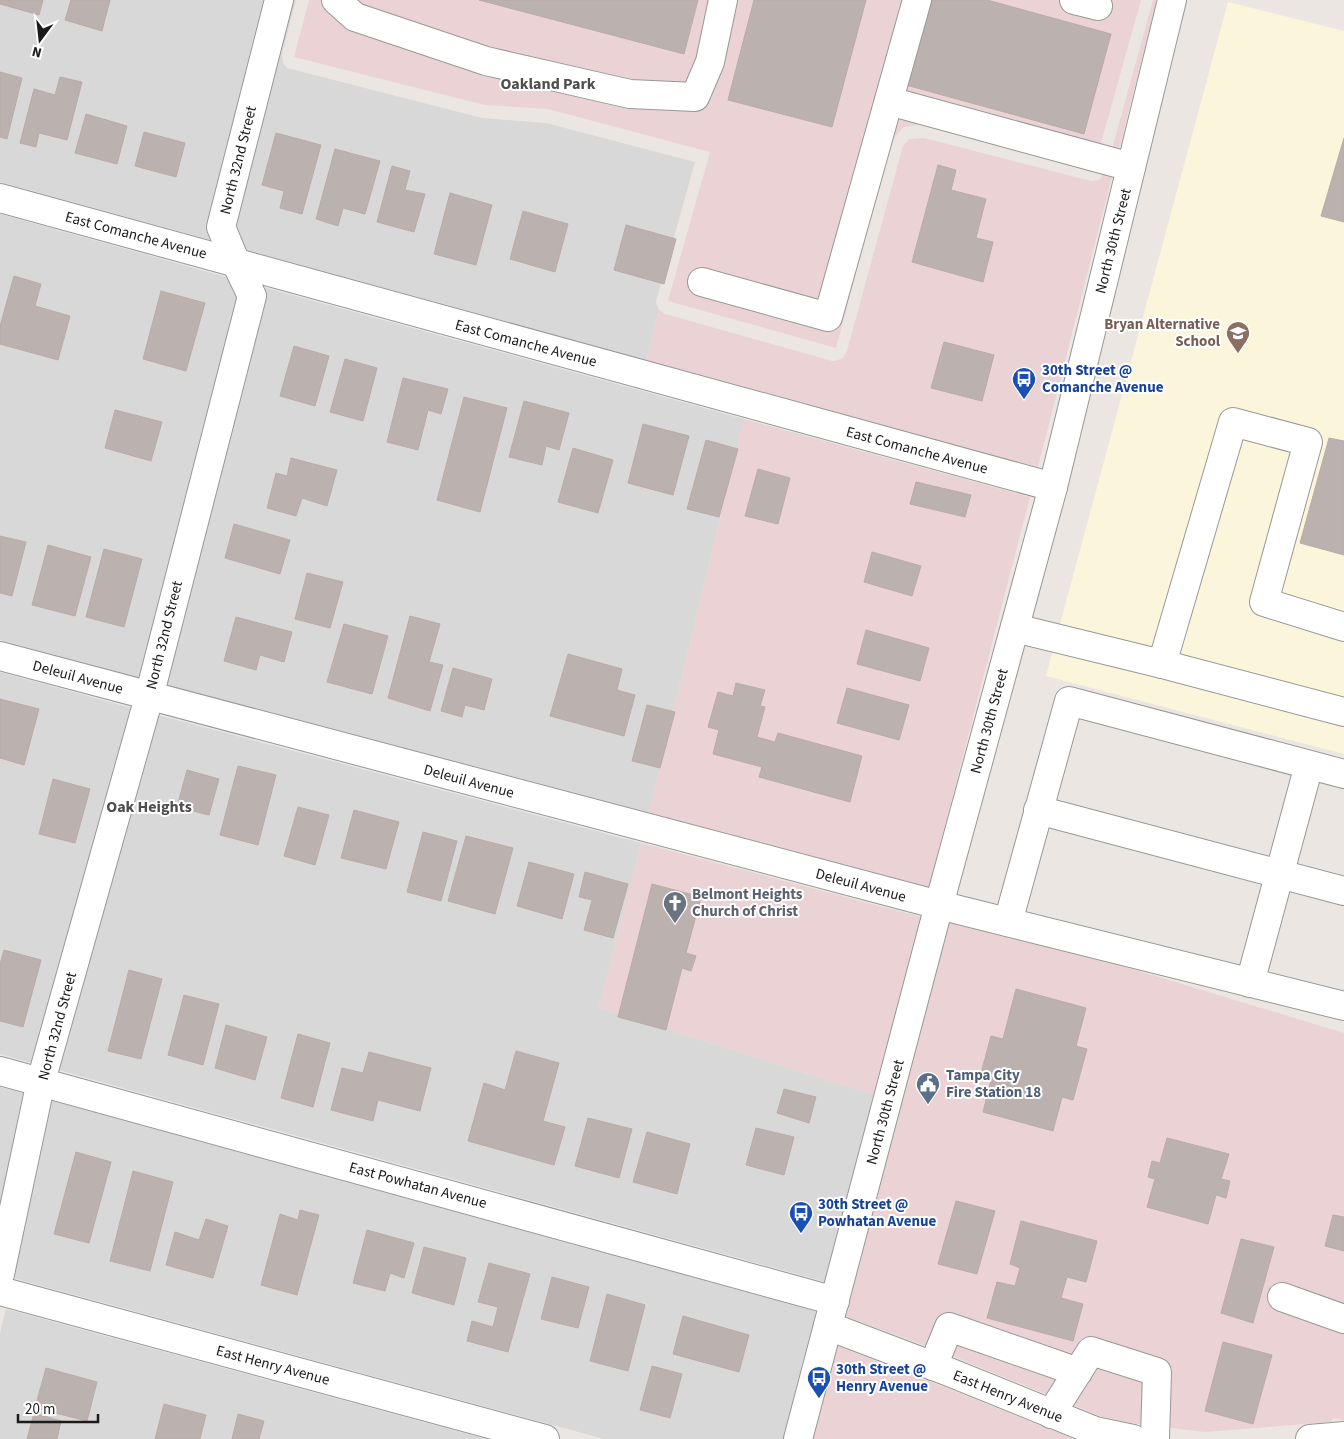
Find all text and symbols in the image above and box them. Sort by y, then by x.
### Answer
north arrow [15,15,65,65]
text: N [30,41,44,62]
district label: Oakland Park [500,73,596,95]
street label: North 32nd Street [215,104,262,217]
street label: North 30th Street [1090,186,1137,296]
street label: East Comanche Avenue [63,206,209,265]
street label: East Comanche Avenue [453,314,599,373]
place label: Bryan Alternative School [1104,314,1221,352]
school or university icon: Bryan Alternative School [1225,320,1251,354]
place label: 30th Street @ Comanche Avenue [1042,360,1164,398]
bus stop icon: 30th Street @ Comanche Avenue [1011,366,1037,400]
street label: East Comanche Avenue [844,421,990,480]
street label: North 32nd Street [141,579,188,692]
street label: Deleuil Avenue [30,655,125,700]
street label: North 30th Street [965,666,1014,776]
street label: Deleuil Avenue [421,759,516,804]
district label: Oak Heights [106,796,192,818]
street label: Deleuil Avenue [813,863,908,908]
place label: Belmont Heights Church of Christ [692,884,803,922]
church icon: Belmont Heights Church of Christ [662,890,688,924]
street label: North 32nd Street [33,970,82,1083]
street label: North 30th Street [861,1057,910,1167]
place label: Tampa City Fire Station 18 [946,1065,1041,1103]
public building icon: Tampa City Fire Station 18 [915,1071,941,1105]
street label: East Powhatan Avenue [347,1157,489,1214]
place label: 30th Street @ Powhatan Avenue [818,1194,937,1232]
bus stop icon: 30th Street @ Powhatan Avenue [788,1200,814,1234]
street label: East Henry Avenue [214,1340,332,1391]
place label: 30th Street @ Henry Avenue [836,1359,928,1397]
bus stop icon: 30th Street @ Henry Avenue [806,1365,832,1399]
street label: East Henry Avenue [950,1365,1066,1428]
scale bar [18,1392,98,1424]
text: 20 m [25,1399,55,1420]

